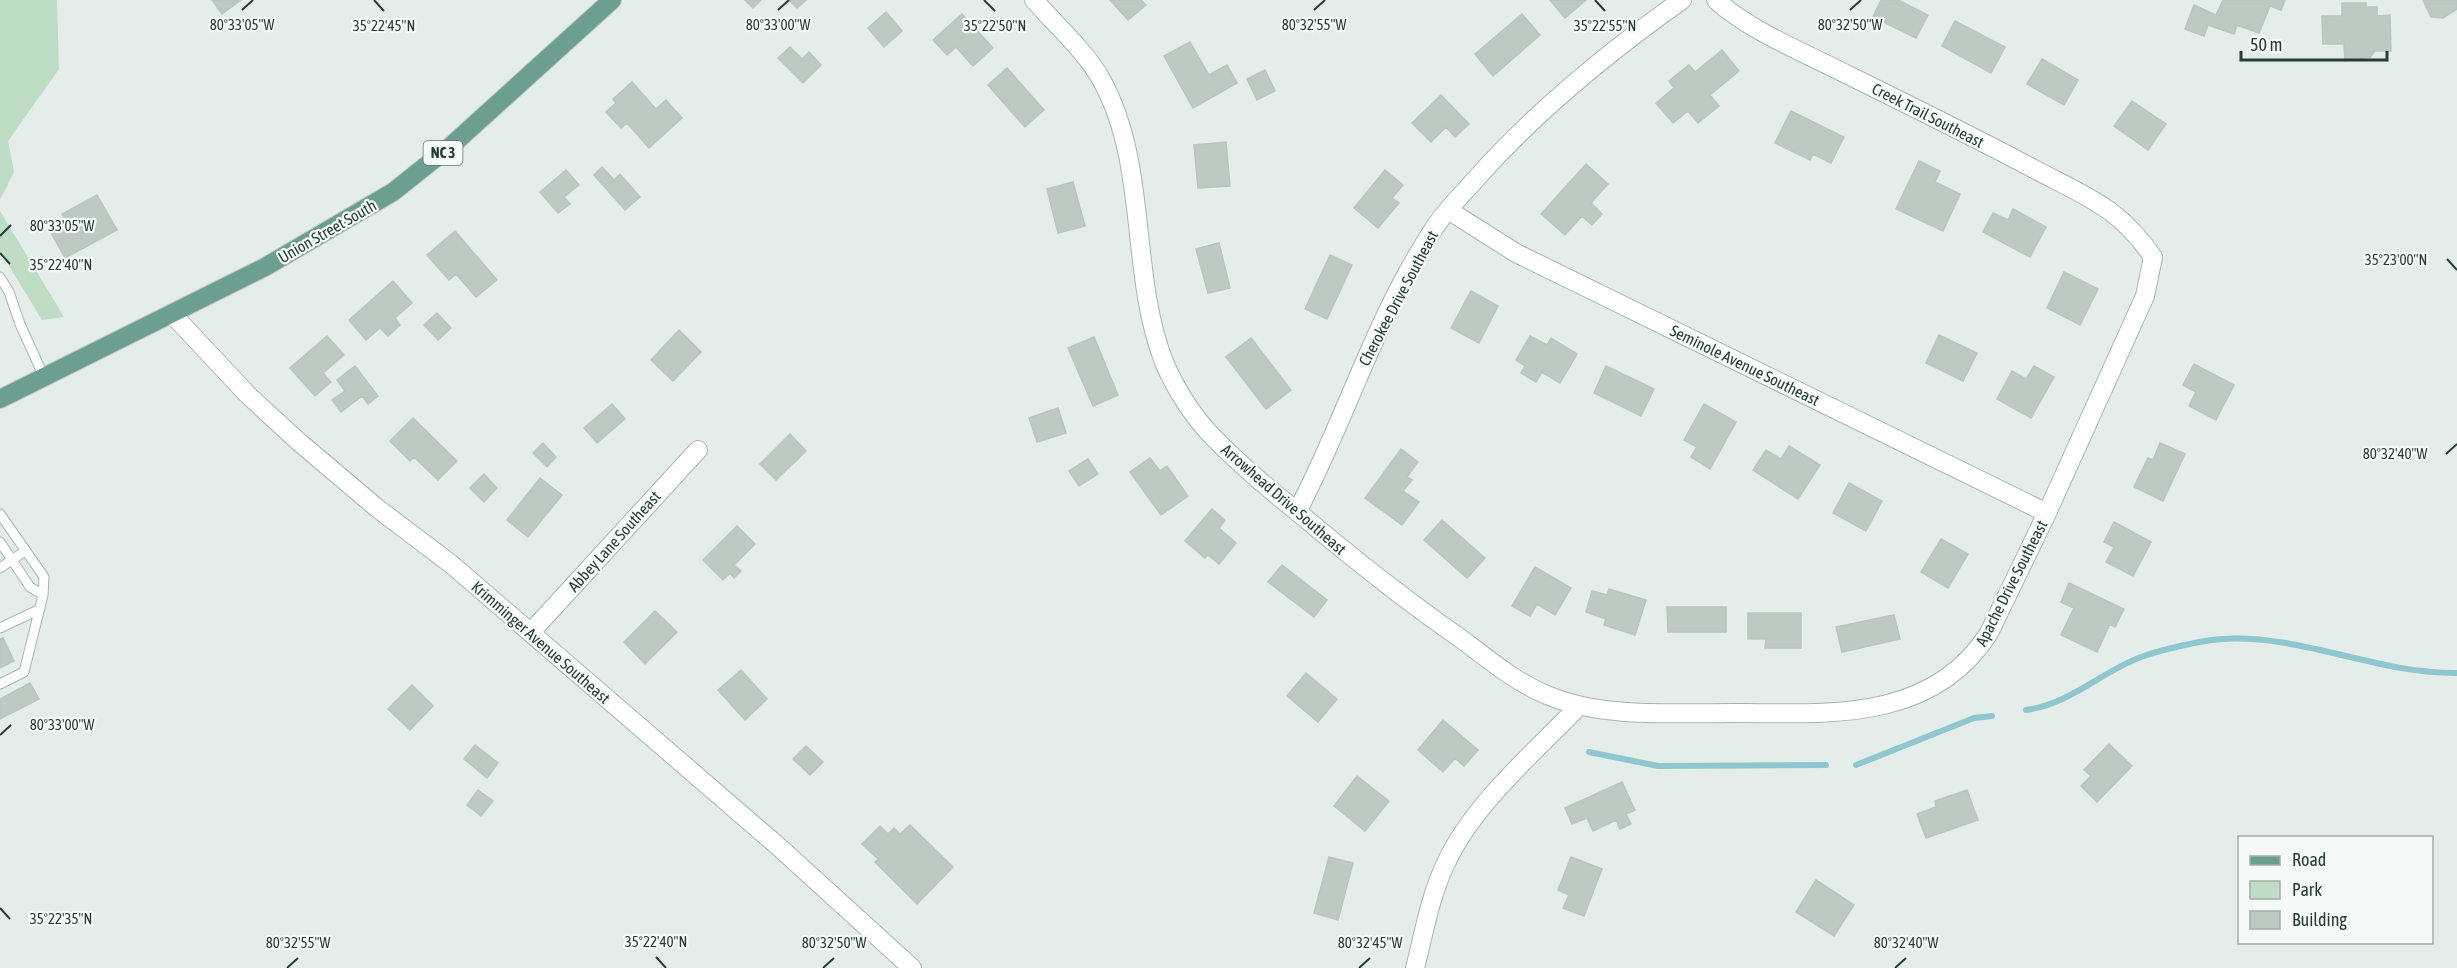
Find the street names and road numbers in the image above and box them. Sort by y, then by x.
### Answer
street label: Creek Trail Southeast [1869,79,1987,151]
road number: NC 3 [424,141,462,165]
street label: Union Street South [275,196,379,266]
street label: Cherokee Drive Southeast [1355,227,1441,369]
street label: Seminole Avenue Southeast [1667,321,1823,409]
street label: Arrowhead Drive Southeast [1218,440,1350,558]
street label: Abbey Lane Southeast [564,487,665,596]
street label: Apache Drive Southeast [1972,517,2052,649]
street label: Krimminger Avenue Southeast [468,577,614,708]

